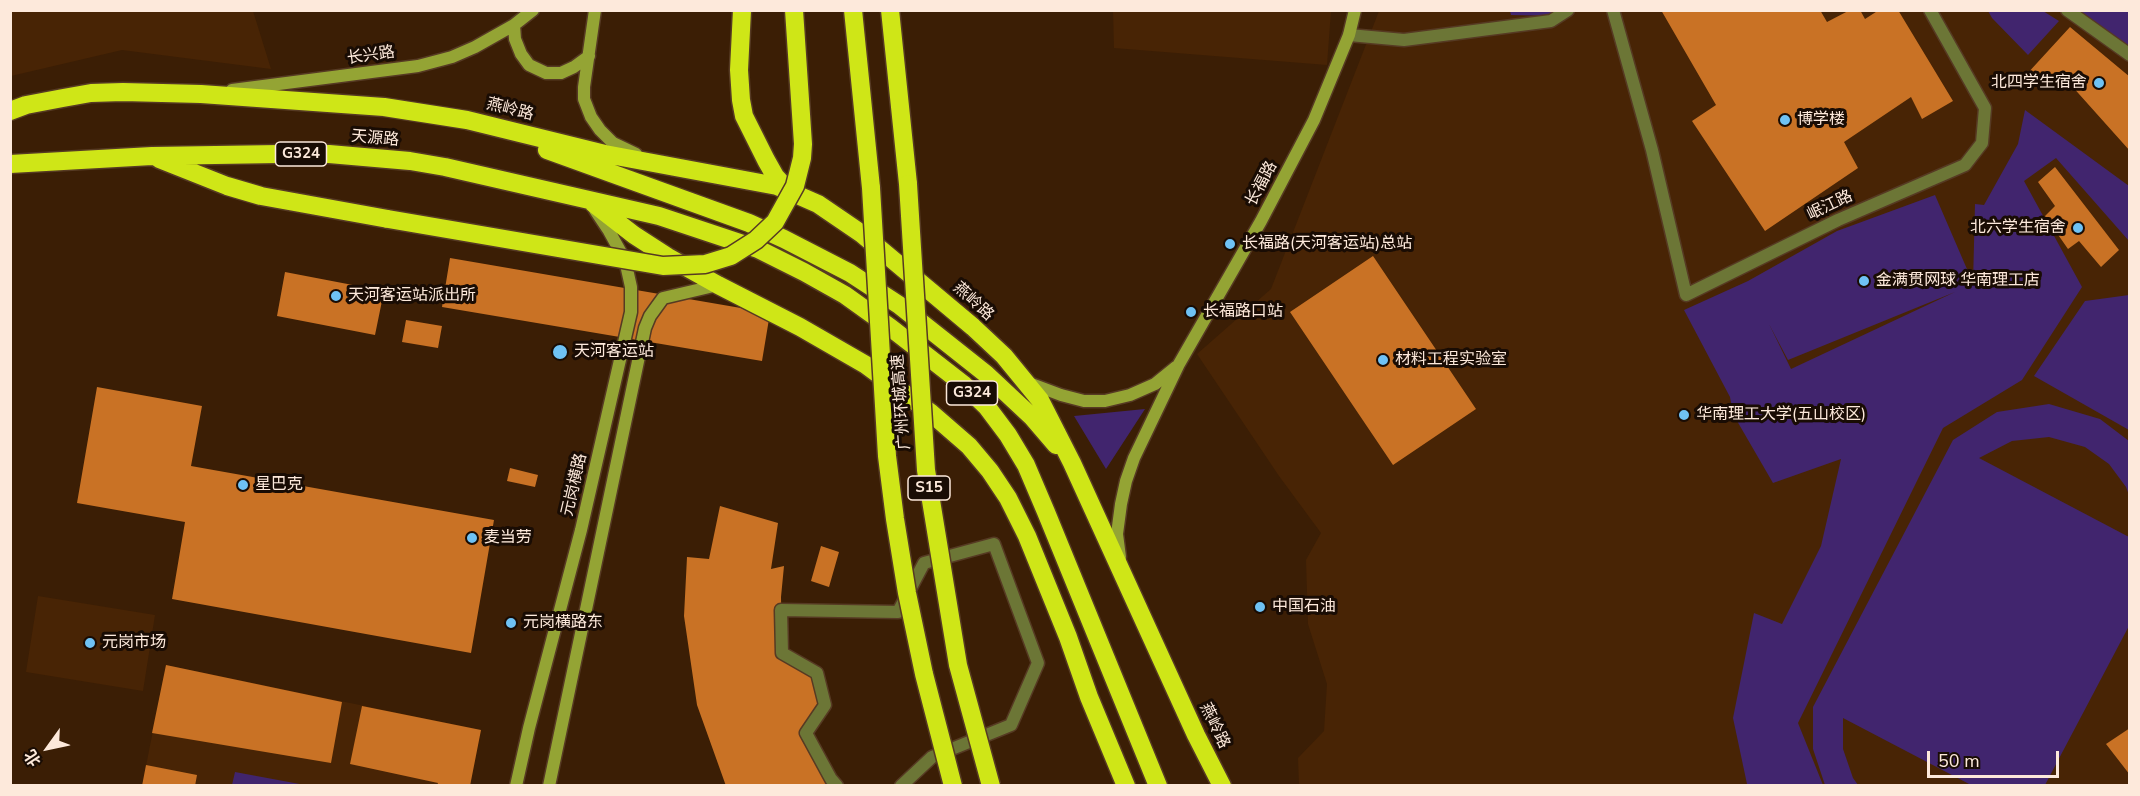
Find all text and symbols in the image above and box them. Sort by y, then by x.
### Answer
street label: 长兴路 [346,43,396,69]
place label: 北四学生宿舍 [1991,73,2087,93]
marker: 北四学生宿舍 [2092,76,2106,90]
street label: 燕岭路 [484,95,536,125]
place label: 博学楼 [1797,110,1845,130]
marker: 博学楼 [1778,113,1792,127]
street label: 天源路 [350,127,400,151]
road number: G324 [276,142,326,166]
street label: 长福路 [1242,158,1282,210]
street label: 岷江路 [1804,187,1856,225]
place label: 北六学生宿舍 [1970,218,2066,238]
marker: 北六学生宿舍 [2071,221,2085,235]
place label: 长福路(天河客运站)总站 [1242,234,1412,254]
marker: 长福路(天河客运站)总站 [1223,237,1237,251]
place label: 金满贯网球 华南理工店 [1876,271,2040,291]
marker: 金满贯网球 华南理工店 [1857,274,1871,288]
street label: 燕岭路 [949,279,997,325]
place label: 天河客运站派出所 [348,286,476,306]
marker: 天河客运站派出所 [329,289,343,303]
place label: 长福路口站 [1203,302,1283,322]
marker: 长福路口站 [1184,305,1198,319]
place label: 天河客运站 [574,342,654,362]
marker: 天河客运站 [551,343,569,361]
place label: 材料工程实验室 [1395,350,1507,370]
street label: 广州环城高速 [889,353,915,451]
marker: 材料工程实验室 [1376,353,1390,367]
road number: G324 [946,381,998,405]
place label: 华南理工大学(五山校区) [1696,405,1866,425]
marker: 华南理工大学(五山校区) [1677,408,1691,422]
street label: 元岗横路 [558,452,592,518]
place label: 星巴克 [255,475,303,495]
road number: S15 [908,476,950,500]
marker: 星巴克 [236,478,250,492]
place label: 麦当劳 [484,528,532,548]
marker: 麦当劳 [465,531,479,545]
place label: 中国石油 [1272,597,1336,617]
marker: 中国石油 [1253,600,1267,614]
place label: 元岗横路东 [523,613,603,633]
marker: 元岗横路东 [504,616,518,630]
place label: 元岗市场 [102,633,166,653]
marker: 元岗市场 [83,636,97,650]
street label: 燕岭路 [1195,700,1233,752]
north arrow [18,718,78,778]
scale bar [1930,739,2062,777]
text: 北 [19,745,46,771]
text: 50 m [1938,749,1980,773]

